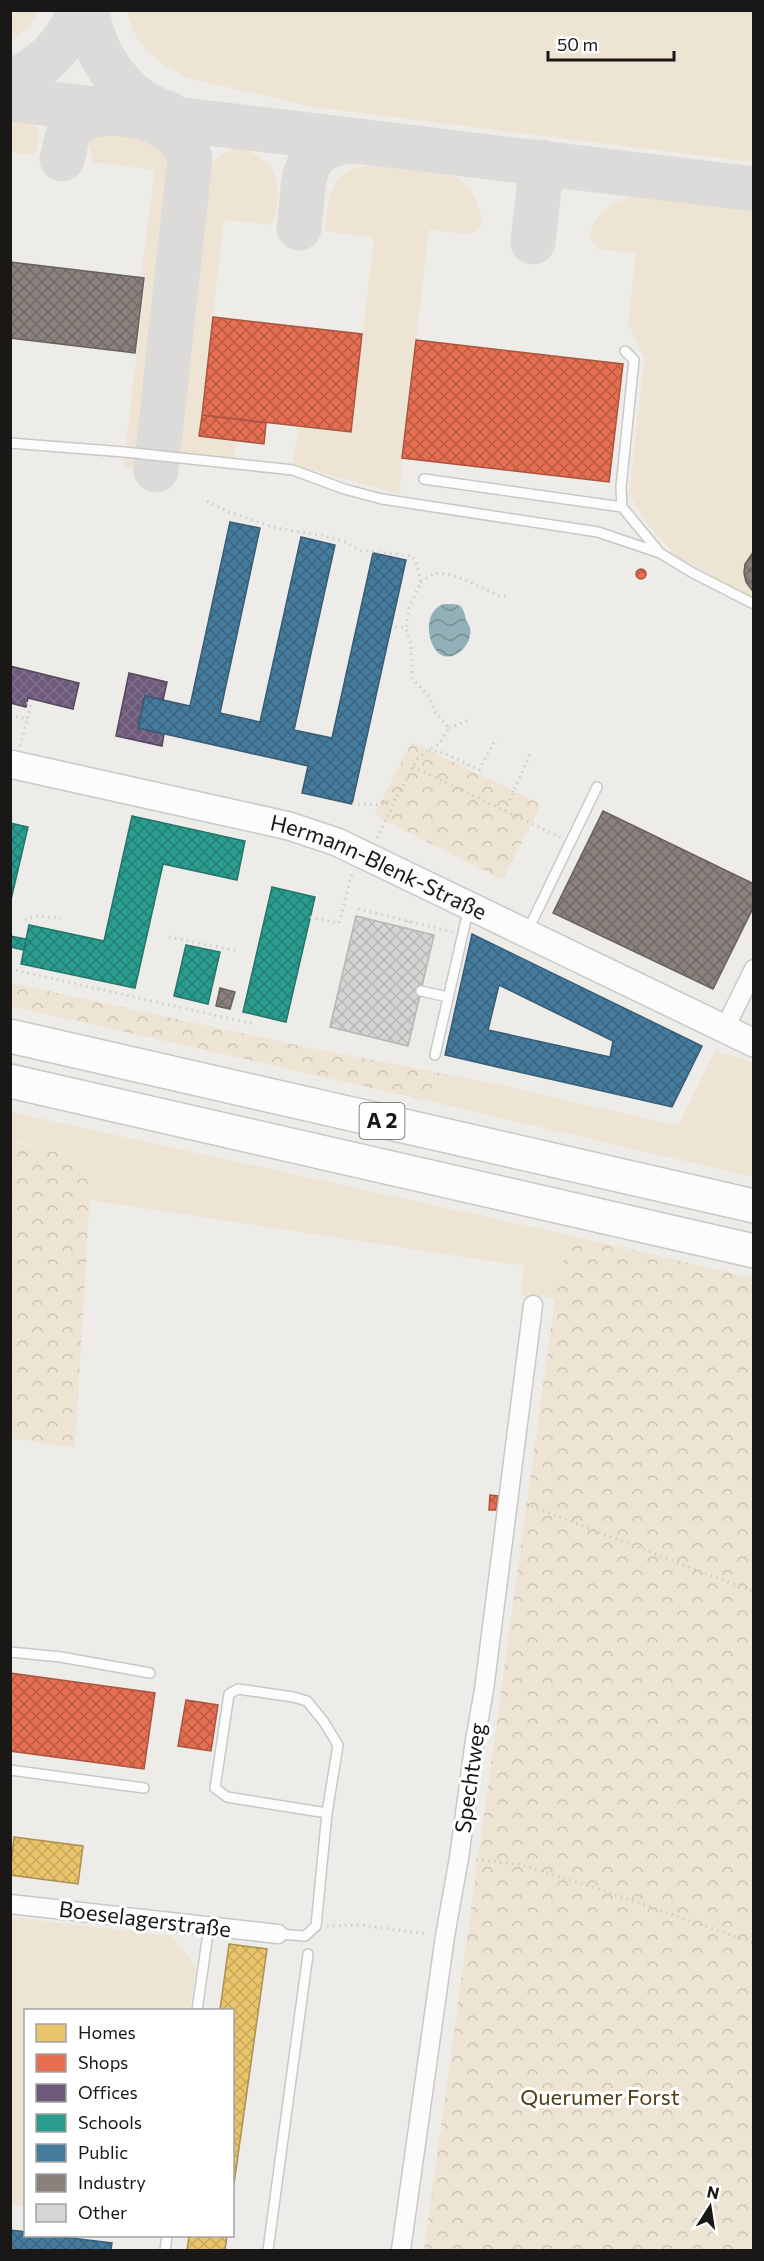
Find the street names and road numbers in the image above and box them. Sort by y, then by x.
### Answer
street label: Hermann-Blenk-Straße [268,808,491,925]
road number: A 2 [360,1103,404,1139]
street label: Spechtweg [448,1721,491,1835]
street label: Boeselagerstraße [57,1895,233,1942]

